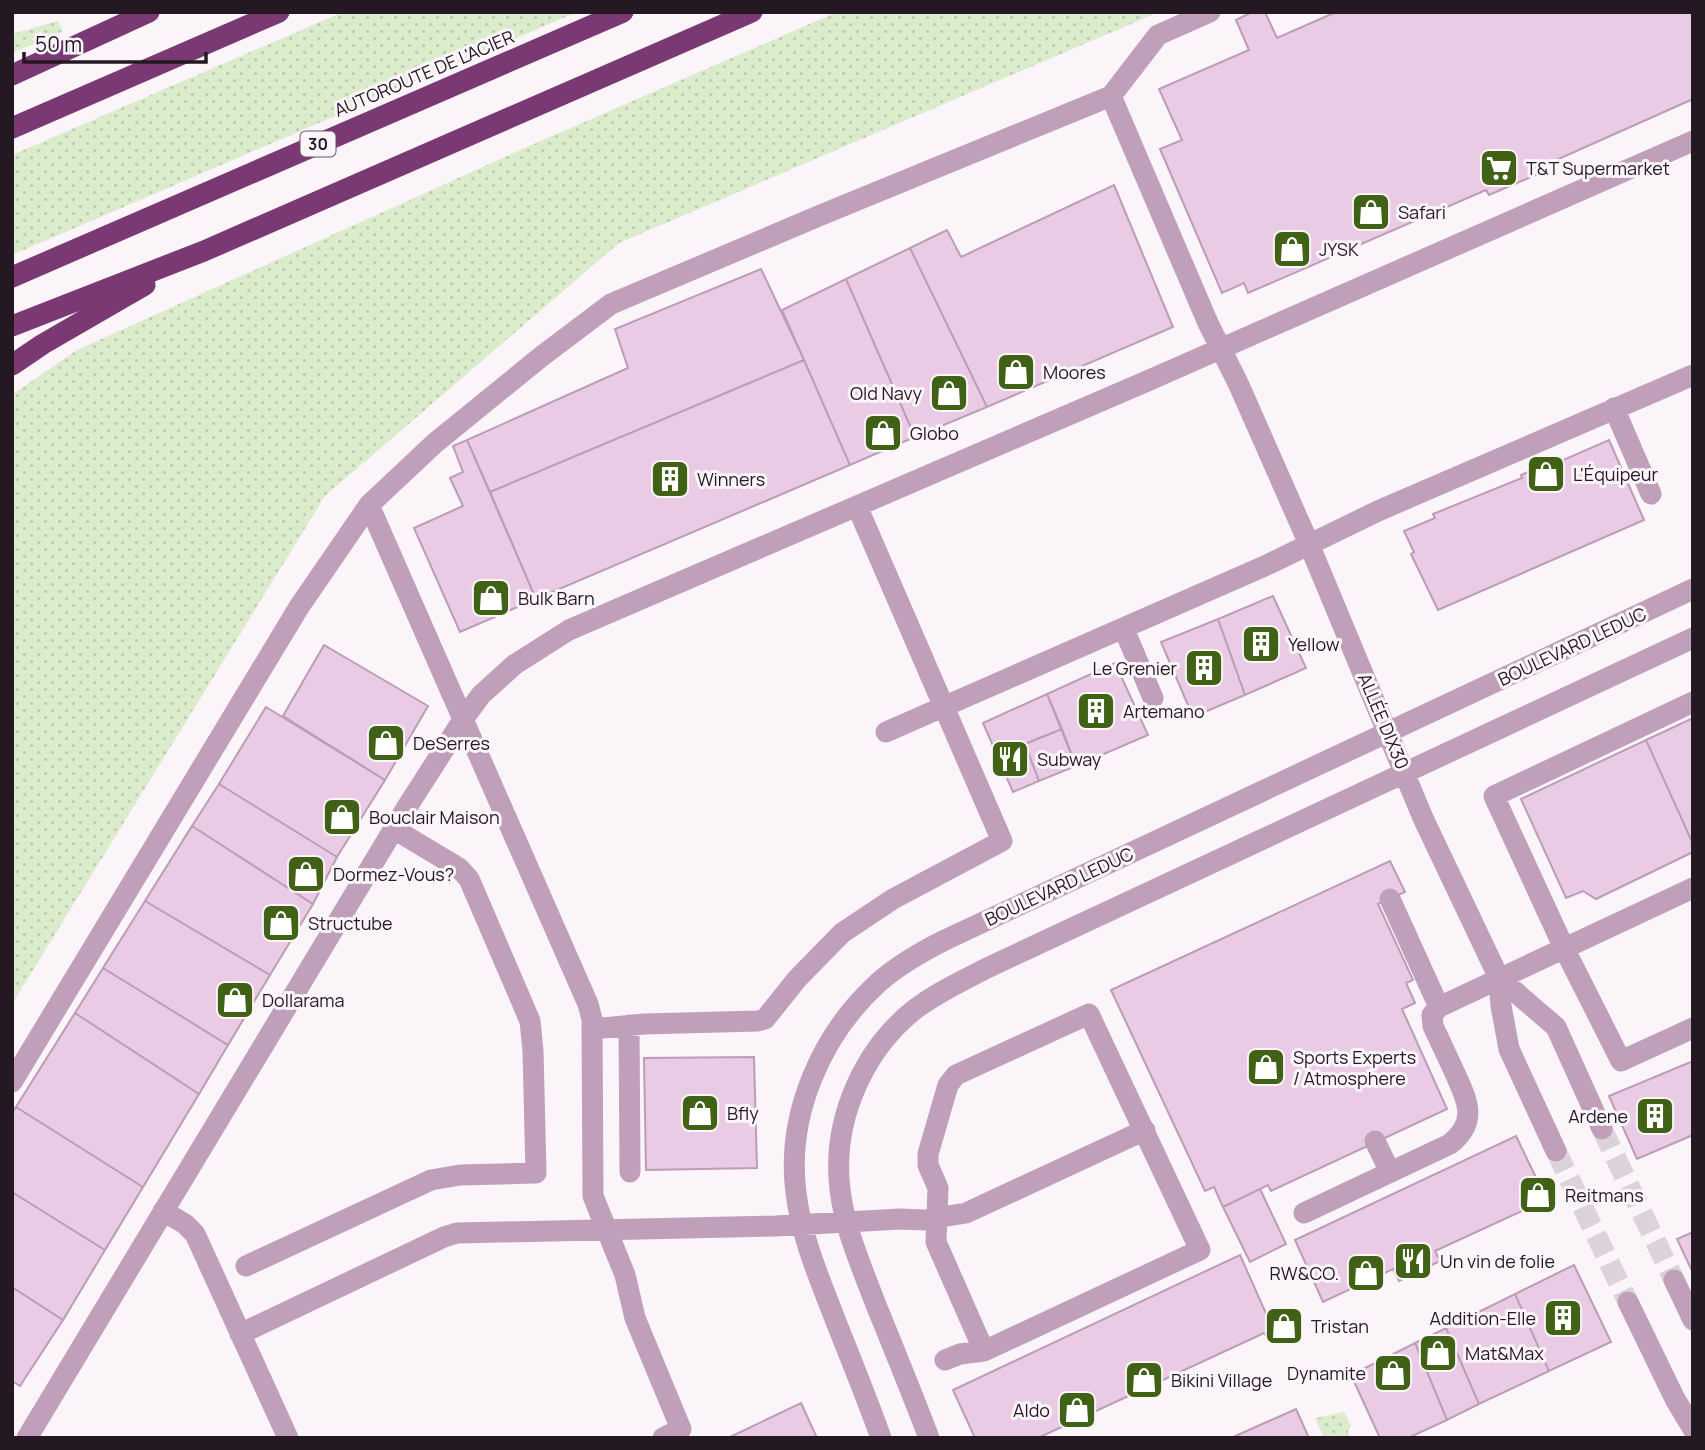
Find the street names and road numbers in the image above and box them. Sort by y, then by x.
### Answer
street label: AUTOROUTE DE L'ACIER [330,24,518,122]
road number: 30 [300,132,336,156]
street label: BOULEVARD LEDUC [1494,601,1650,691]
street label: ALLÉE DIX30 [1353,669,1415,773]
street label: BOULEVARD LEDUC [981,841,1137,931]

